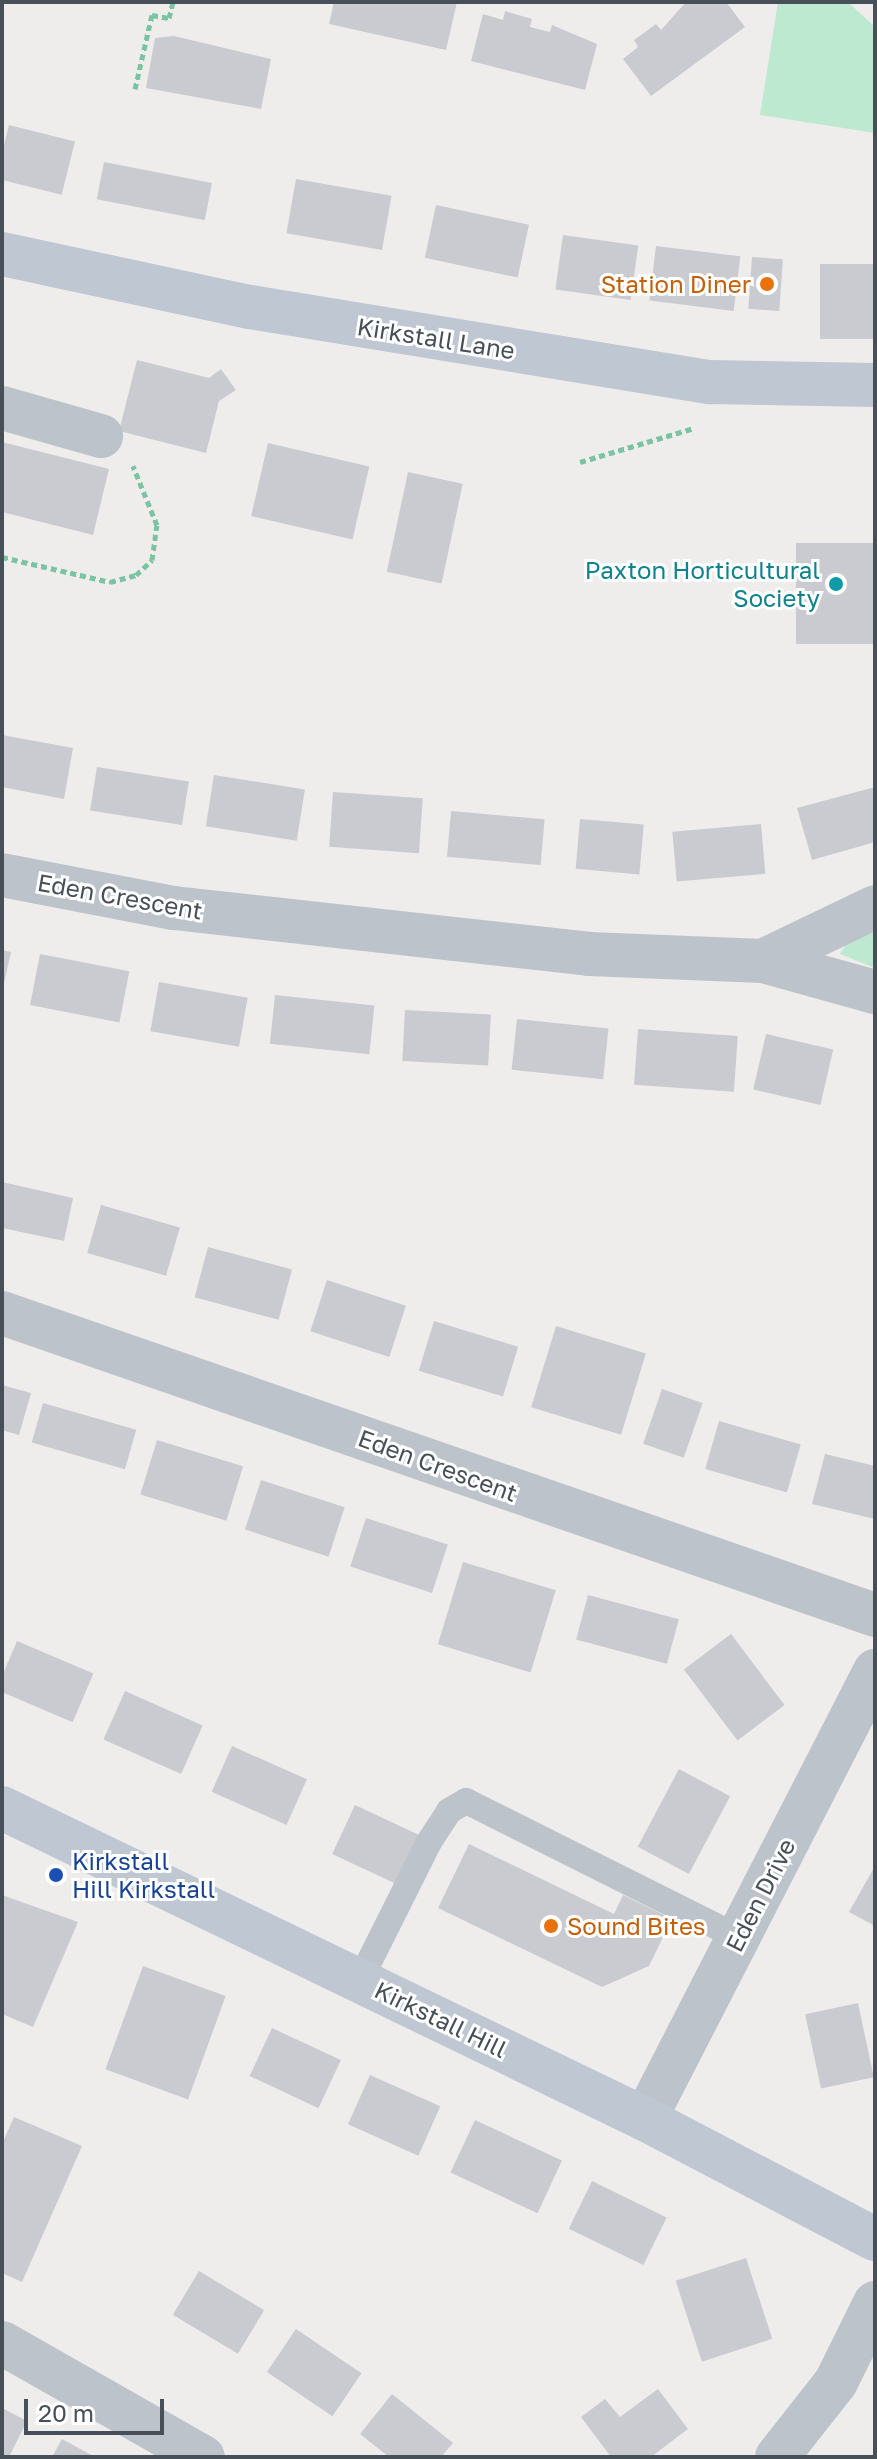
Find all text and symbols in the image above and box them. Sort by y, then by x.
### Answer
place label: Station Diner [601,270,751,298]
marker: Station Diner [758,275,776,293]
street label: Kirkstall Lane [355,311,517,365]
place label: Paxton Horticultural Society [585,556,820,612]
marker: Paxton Horticultural Society [827,575,845,593]
street label: Eden Crescent [35,867,205,925]
street label: Eden Crescent [355,1423,521,1507]
street label: Eden Drive [719,1834,801,1956]
place label: Kirkstall Hill Kirkstall [72,1847,215,1903]
marker: Kirkstall Hill Kirkstall [47,1866,65,1884]
place label: Sound Bites [567,1912,706,1940]
marker: Sound Bites [542,1917,560,1935]
street label: Kirkstall Hill [370,1975,512,2063]
scale bar [28,2383,168,2433]
text: 20 m [38,2398,94,2427]

